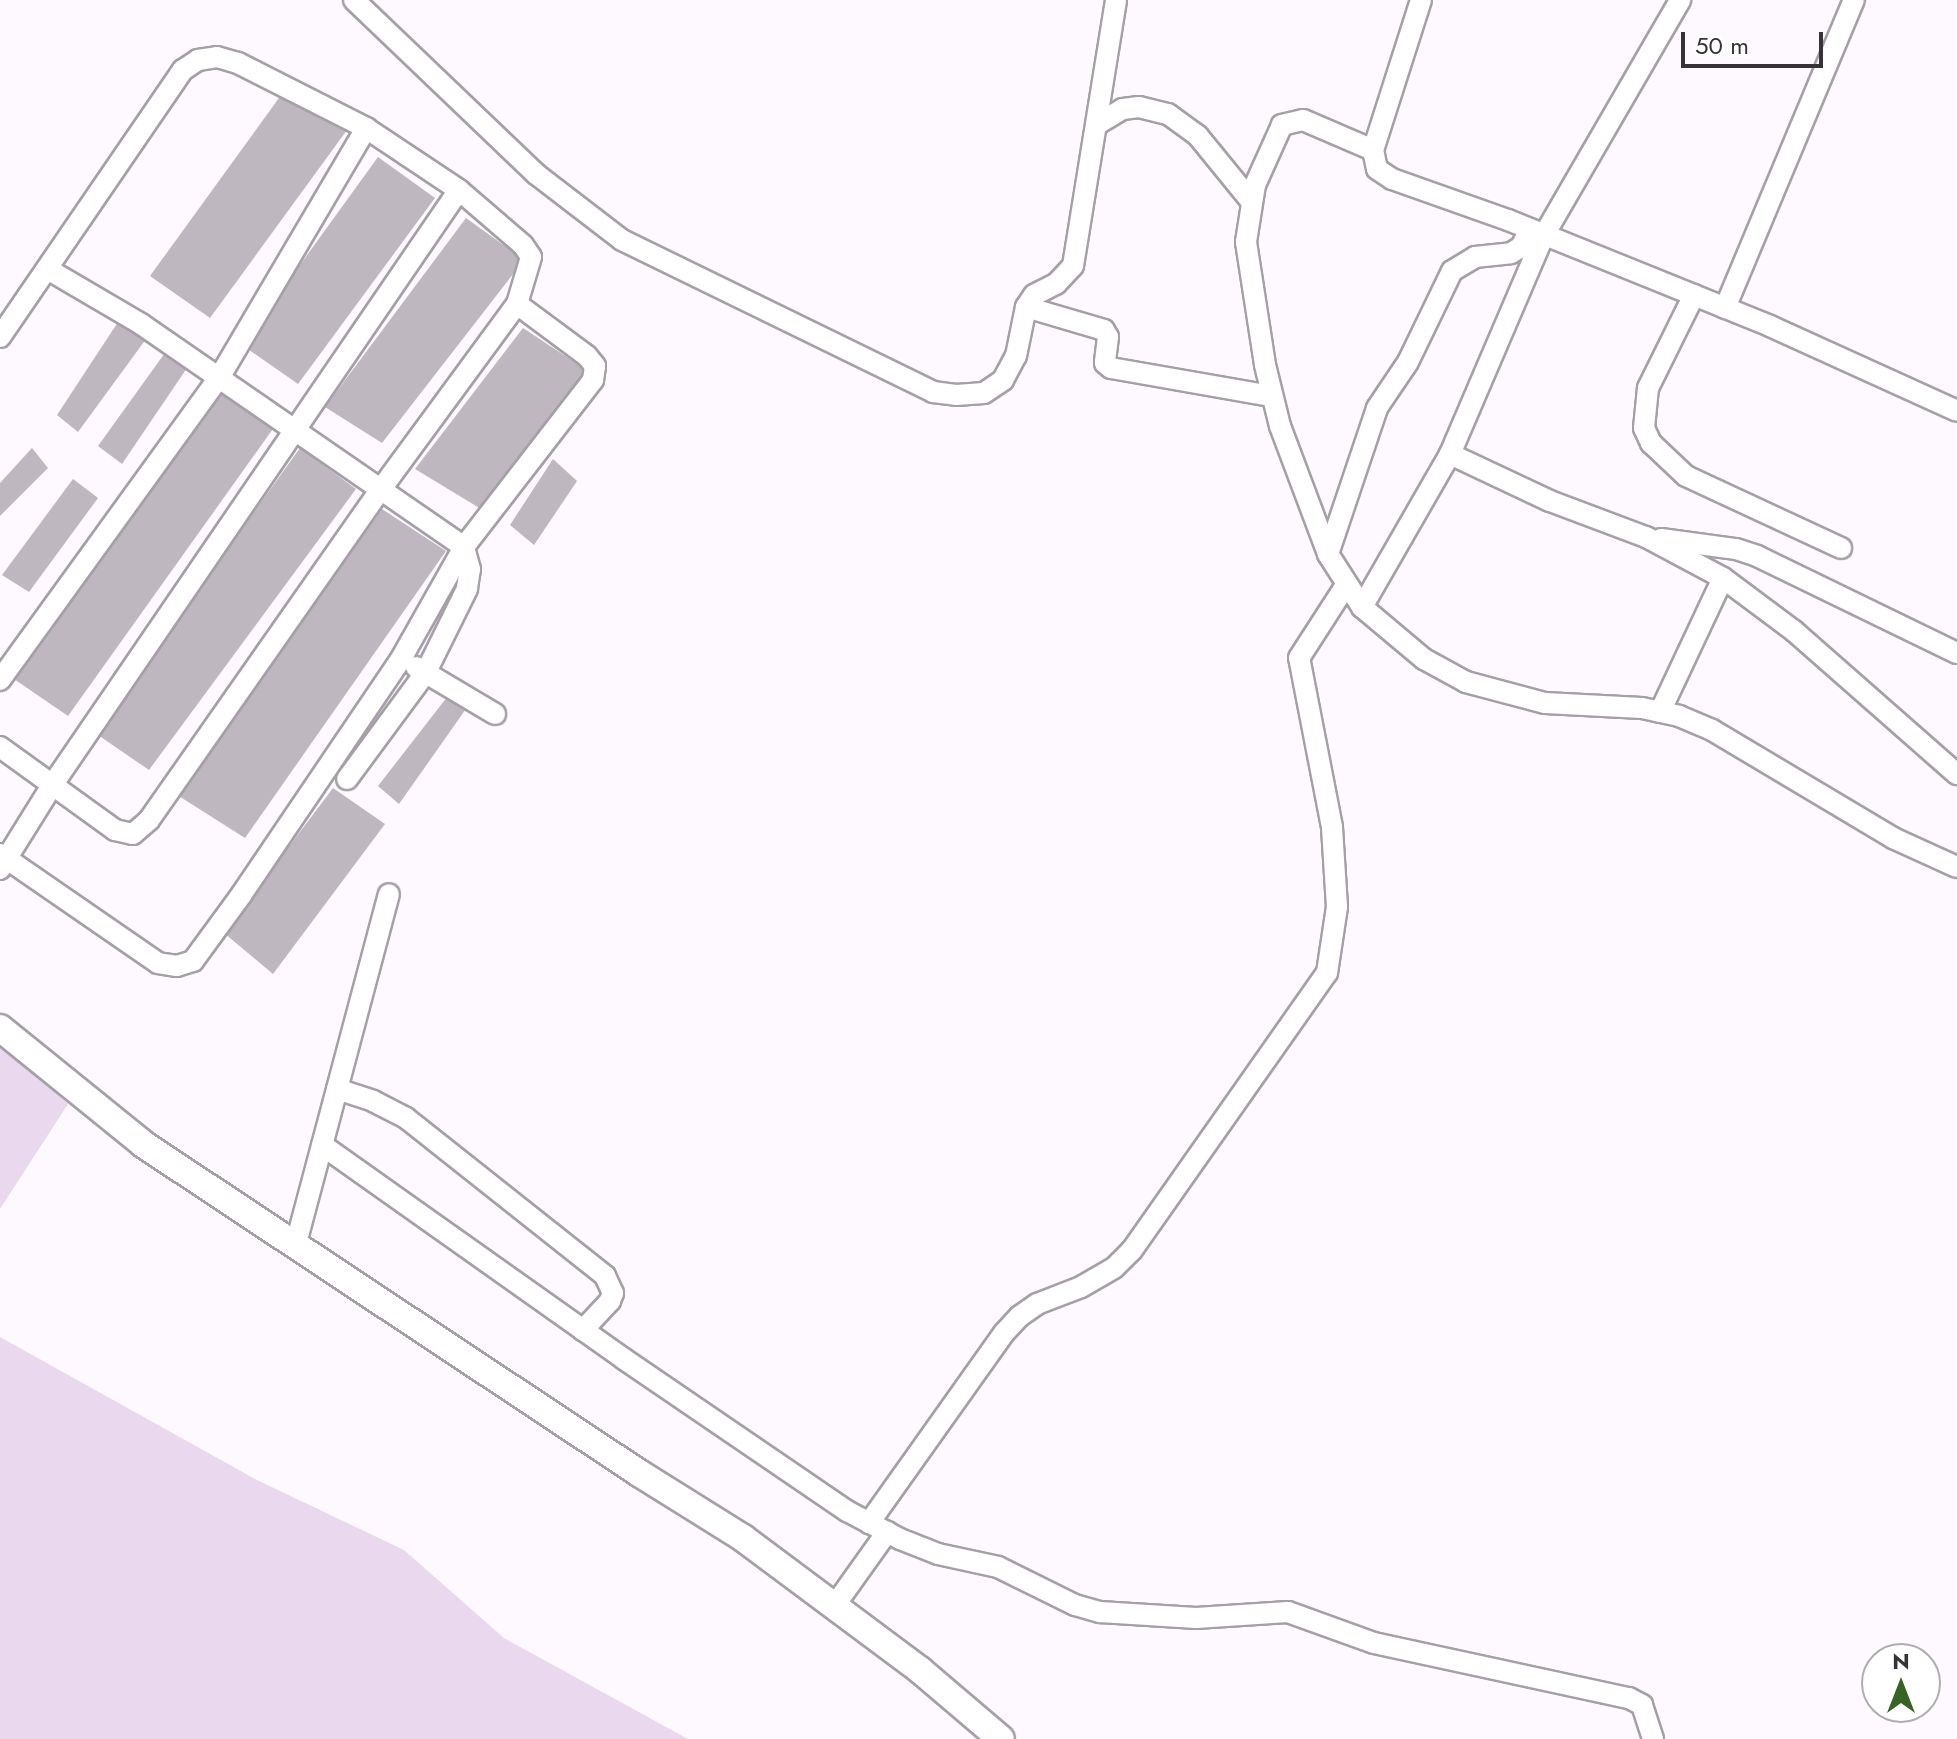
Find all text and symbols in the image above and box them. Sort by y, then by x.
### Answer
scale bar [1685,16,1827,66]
text: 50 m [1695,28,1749,63]
north arrow [1861,1643,1941,1723]
text: N [1892,1645,1910,1677]

